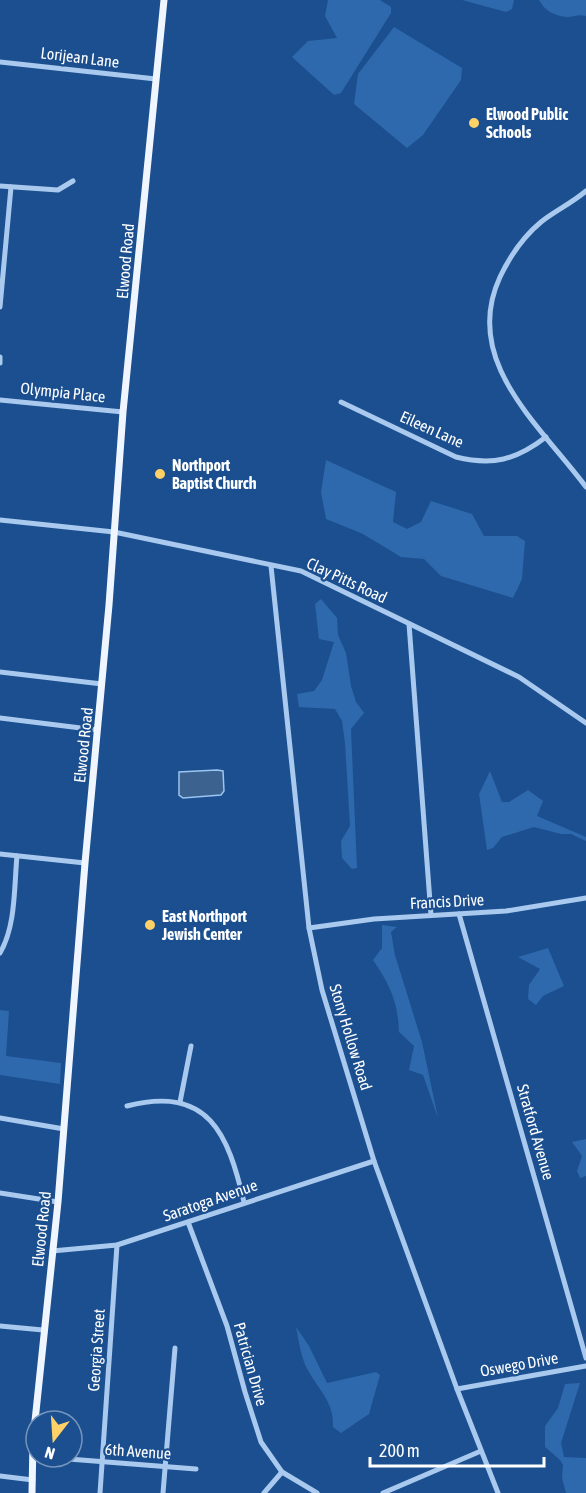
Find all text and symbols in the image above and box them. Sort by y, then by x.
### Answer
street label: Lorijean Lane [40,43,120,72]
place label: Elwood Public Schools [486,105,568,141]
marker: Elwood Public Schools [467,116,481,130]
street label: Elwood Road [113,223,137,299]
street label: Olympia Place [20,379,106,406]
street label: Eileen Lane [397,407,467,451]
place label: Northport Baptist Church [172,456,257,492]
marker: Northport Baptist Church [153,467,167,481]
street label: Clay Pitts Road [304,554,390,607]
street label: Elwood Road [70,706,96,784]
street label: Francis Drive [409,890,485,912]
place label: East Northport Jewish Center [161,907,247,943]
marker: East Northport Jewish Center [143,918,157,932]
street label: Stony Hollow Road [325,982,376,1093]
street label: Stratford Avenue [514,1082,558,1182]
street label: Saratoga Avenue [161,1175,260,1225]
street label: Elwood Road [28,1190,54,1268]
street label: Georgia Street [84,1308,109,1392]
street label: Patrician Drive [230,1320,272,1408]
street label: Oswego Drive [479,1348,560,1381]
north arrow [24,1409,84,1469]
scale bar [370,1430,544,1468]
street label: 6th Avenue [104,1440,172,1462]
text: 200 m [379,1440,420,1461]
text: N [42,1443,57,1463]

